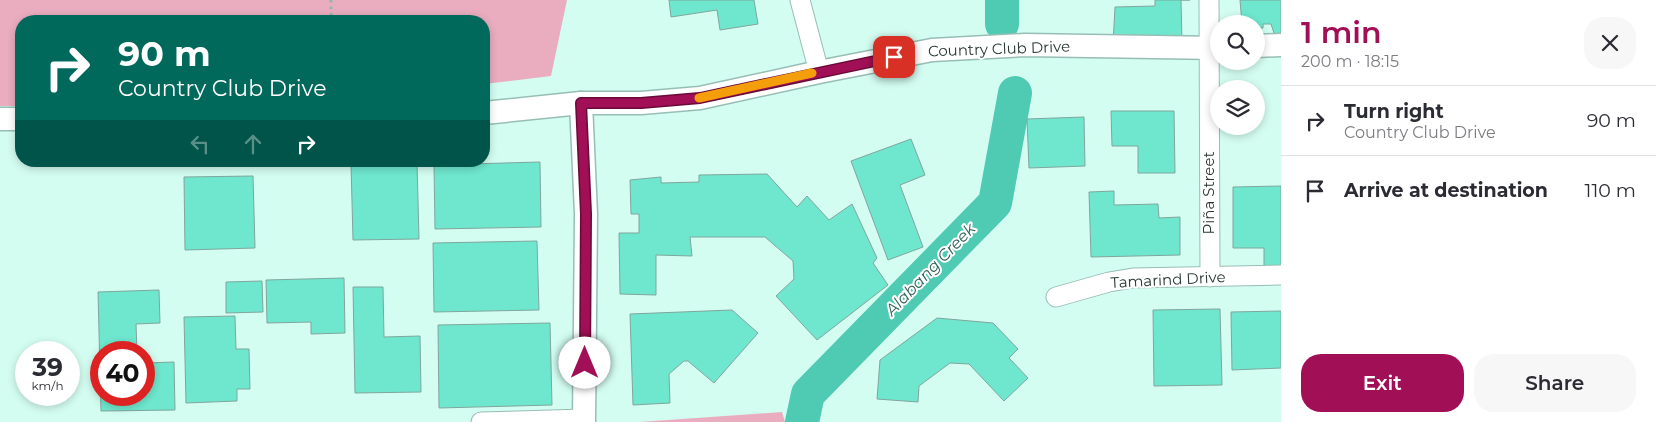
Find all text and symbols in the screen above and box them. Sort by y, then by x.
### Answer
text: 1 min [1301,14,1382,51]
map controls [1210,15,1265,135]
button: search [1210,15,1265,70]
button: close [1584,17,1636,69]
text: 90 m [118,32,211,75]
icon: right [35,35,100,100]
pin [873,36,915,78]
street label: Country Club Drive [928,37,1070,60]
icon: arrive [880,43,908,71]
text: 200 m · 18:15 [1301,52,1399,71]
text: Country Club Drive [118,75,326,102]
button: layers [1210,80,1265,135]
text: Turn right [1344,100,1444,123]
icon: right [1301,107,1329,135]
text: 90 m [1587,109,1636,132]
text: Country Club Drive [1344,123,1496,142]
icon: left [186,130,214,158]
icon: ahead [239,130,267,158]
icon: right [292,130,320,158]
street label: Piña Street [1199,151,1218,235]
icon: arrive [1301,177,1329,205]
text: Arrive at destination [1344,179,1548,202]
text: 110 m [1585,179,1636,202]
water label: Alabang Creek [881,218,980,320]
street label: Tamarind Drive [1110,267,1226,292]
position arrow [558,336,610,388]
speed limit sign: 40 [90,341,155,406]
text: 39 [32,352,63,382]
button: Exit [1301,354,1464,412]
button: Share [1474,354,1636,412]
text: km/h [31,378,64,393]

